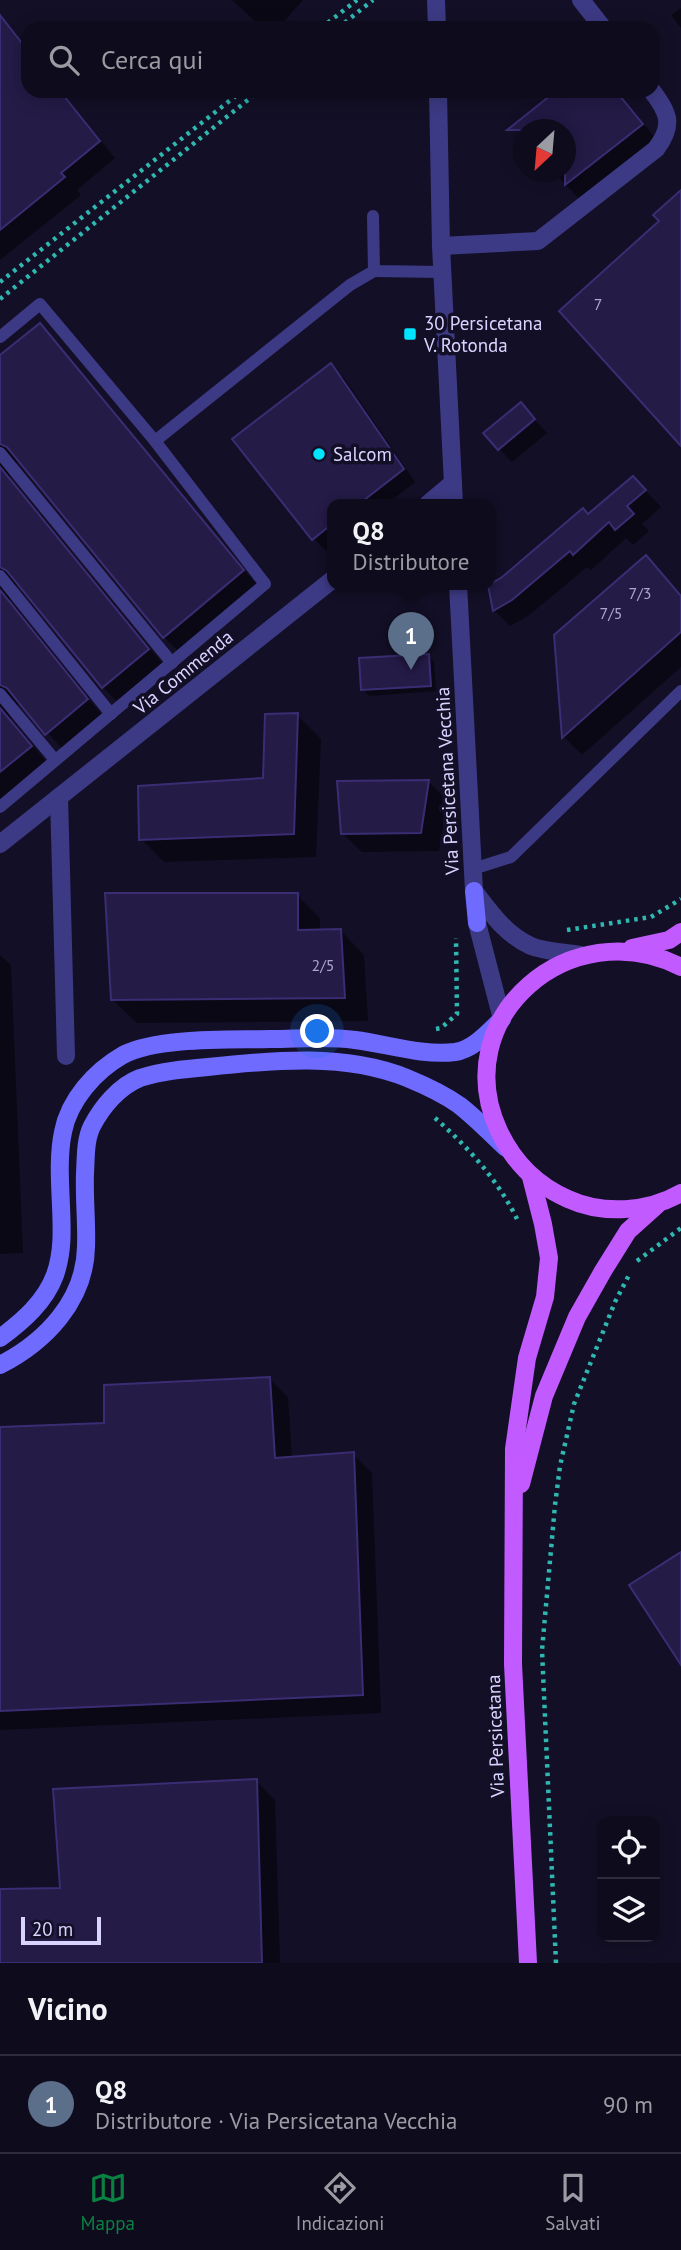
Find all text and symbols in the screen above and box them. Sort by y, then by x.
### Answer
search box [21,21,660,98]
icon: search [45,41,83,79]
text: Cerca qui [101,43,204,76]
north arrow [513,119,576,182]
house number: 7 [594,294,602,314]
place label: 30 Persicetana V. Rotonda [423,311,542,357]
marker: 30 Persicetana V. Rotonda [402,326,418,342]
place label: Salcom [333,442,392,466]
marker: Salcom [311,446,327,462]
popup [327,499,495,590]
text: Q8 [353,514,385,547]
text: Distributore [353,547,469,576]
house number: 7/3 [628,583,652,603]
house number: 7/5 [599,603,623,623]
pin: 1 [388,612,434,670]
street label: Via Commenda [128,625,238,720]
street label: Via Persicetana Vecchia [430,686,464,877]
house number: 2/5 [311,955,335,975]
your location [300,1014,334,1048]
street label: Via Persicetana [481,1674,509,1799]
map controls [597,1816,660,1942]
button: locate [597,1816,660,1879]
button: layers [597,1879,660,1942]
scale bar [21,1914,102,1946]
text: 20 m [32,1917,73,1941]
text: Vicino [28,1989,108,2028]
text: Q8 [95,2073,127,2106]
text: 1 [44,2090,58,2119]
text: 90 m [603,2090,653,2119]
text: Distributore · Via Persicetana Vecchia [95,2106,457,2135]
tab: Mappa [80,2169,135,2235]
tab: Indicazioni [296,2169,384,2235]
tab: Salvati [545,2169,600,2235]

